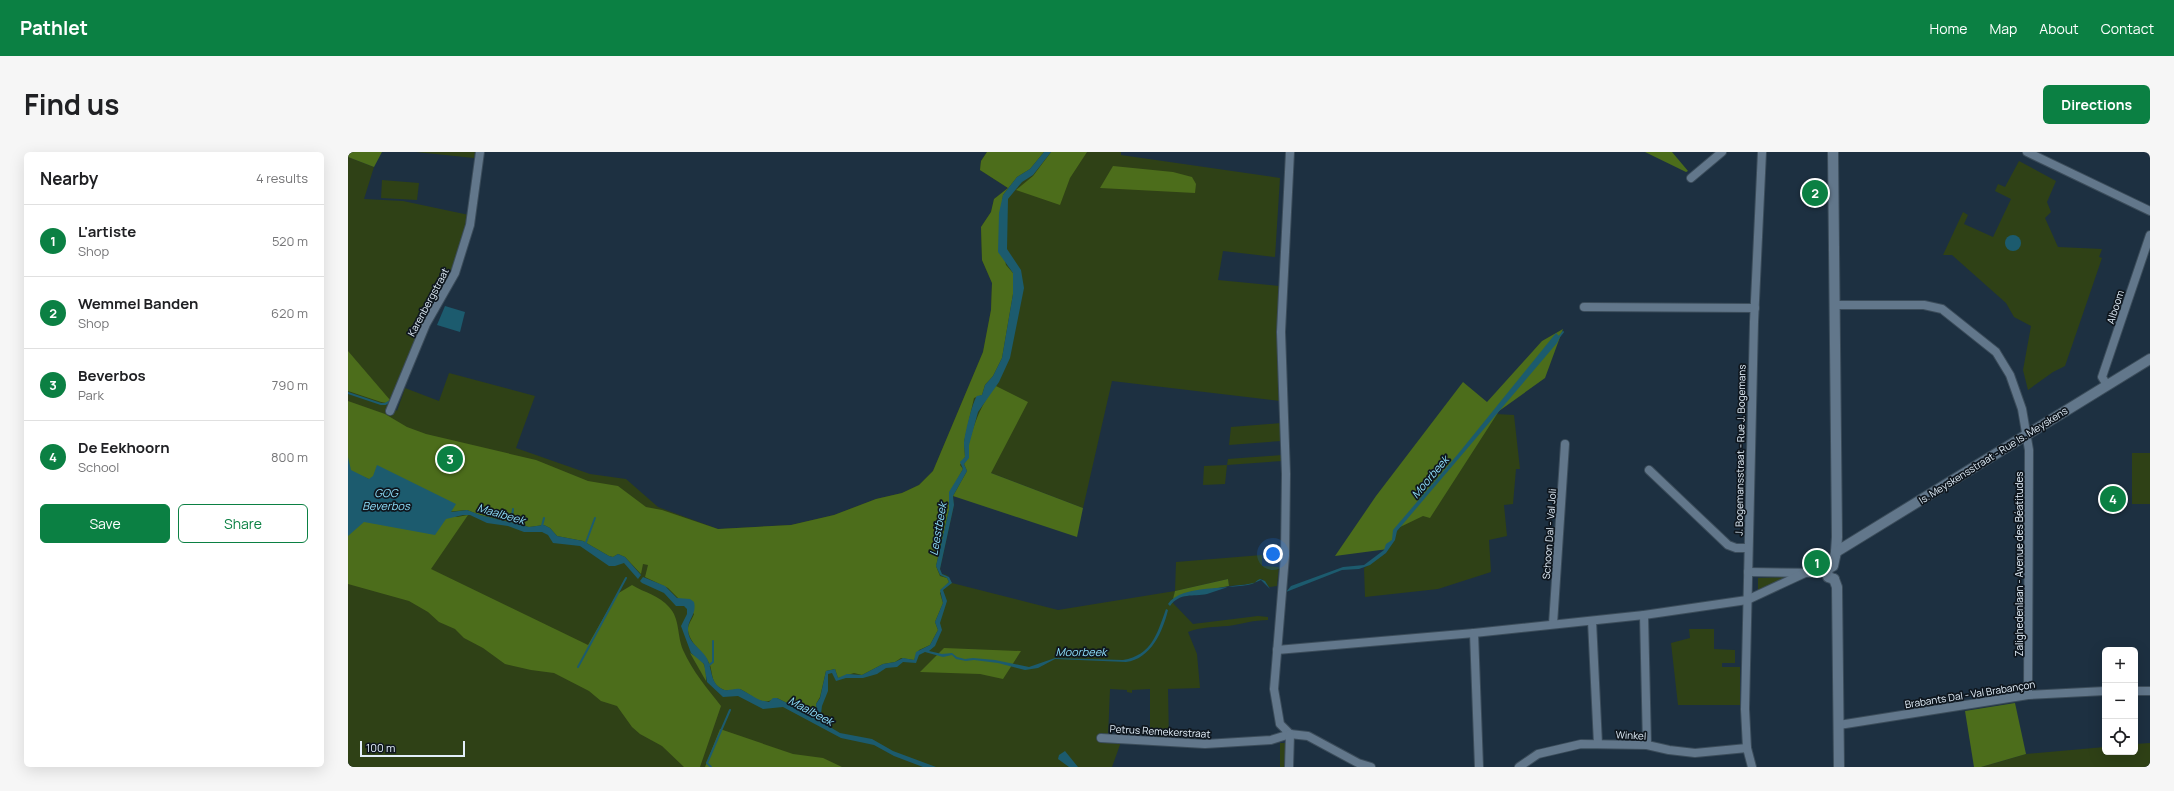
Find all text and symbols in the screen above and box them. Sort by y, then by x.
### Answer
text: Pathlet [20,15,88,41]
text: Home [1930,19,1967,38]
text: Map [1989,19,2017,38]
text: About [2039,19,2079,38]
text: Contact [2101,19,2154,38]
text: Find us [24,85,119,123]
button: Directions [2043,85,2150,124]
text: Nearby [40,167,98,190]
text: 4 results [256,169,308,187]
pin: 2 [1802,178,1828,208]
text: L'artiste [78,221,136,242]
text: 1 [50,232,56,250]
text: 520 m [272,232,308,250]
text: Shop [78,242,109,260]
street label: Karenbergstraat [404,265,452,339]
street label: Alboom [2103,288,2127,326]
text: Wemmel Banden [78,293,198,314]
text: 2 [49,304,57,322]
text: 620 m [271,304,308,322]
text: Shop [78,314,109,332]
street label: J. Bogemansstraat - Rue J. Bogemans [1732,364,1748,536]
text: Beverbos [78,365,146,386]
text: 3 [49,376,57,394]
text: 790 m [272,376,308,394]
text: Park [78,386,104,404]
street label: Is. Meyskensstraat - Rue Is. Meyskens [1916,403,2070,507]
text: De Eekhoorn [78,437,170,458]
pin: 3 [437,444,463,474]
text: 4 [49,448,57,466]
text: 800 m [271,448,308,466]
water label: Moorbeek [1407,451,1453,501]
text: School [78,458,119,476]
street label: Zalighedenlaan - Avenue des Béatitudes [2012,471,2026,657]
pin: 4 [2100,484,2126,514]
water label: GOG Beverbos [362,485,411,513]
street label: Schoon Dal - Val Joli [1539,488,1559,580]
water label: Maalbeek [476,500,528,528]
water label: Leestbeek [925,500,950,557]
button: Save [40,504,170,543]
button: Share [178,504,308,543]
your location [1263,544,1283,564]
pin: 1 [1804,548,1830,578]
water label: Moorbeek [1055,644,1108,659]
map controls [2102,647,2138,755]
button: + [2102,647,2138,683]
street label: Brabants Dal - Val Brabançon [1904,677,2036,711]
button: − [2102,683,2138,719]
water label: Maalbeek [786,692,838,729]
button: locate [2102,719,2138,755]
street label: Petrus Remekerstraat [1109,721,1211,741]
street label: Winkel [1615,727,1647,743]
scale bar [360,739,465,758]
text: 100 m [366,740,395,755]

